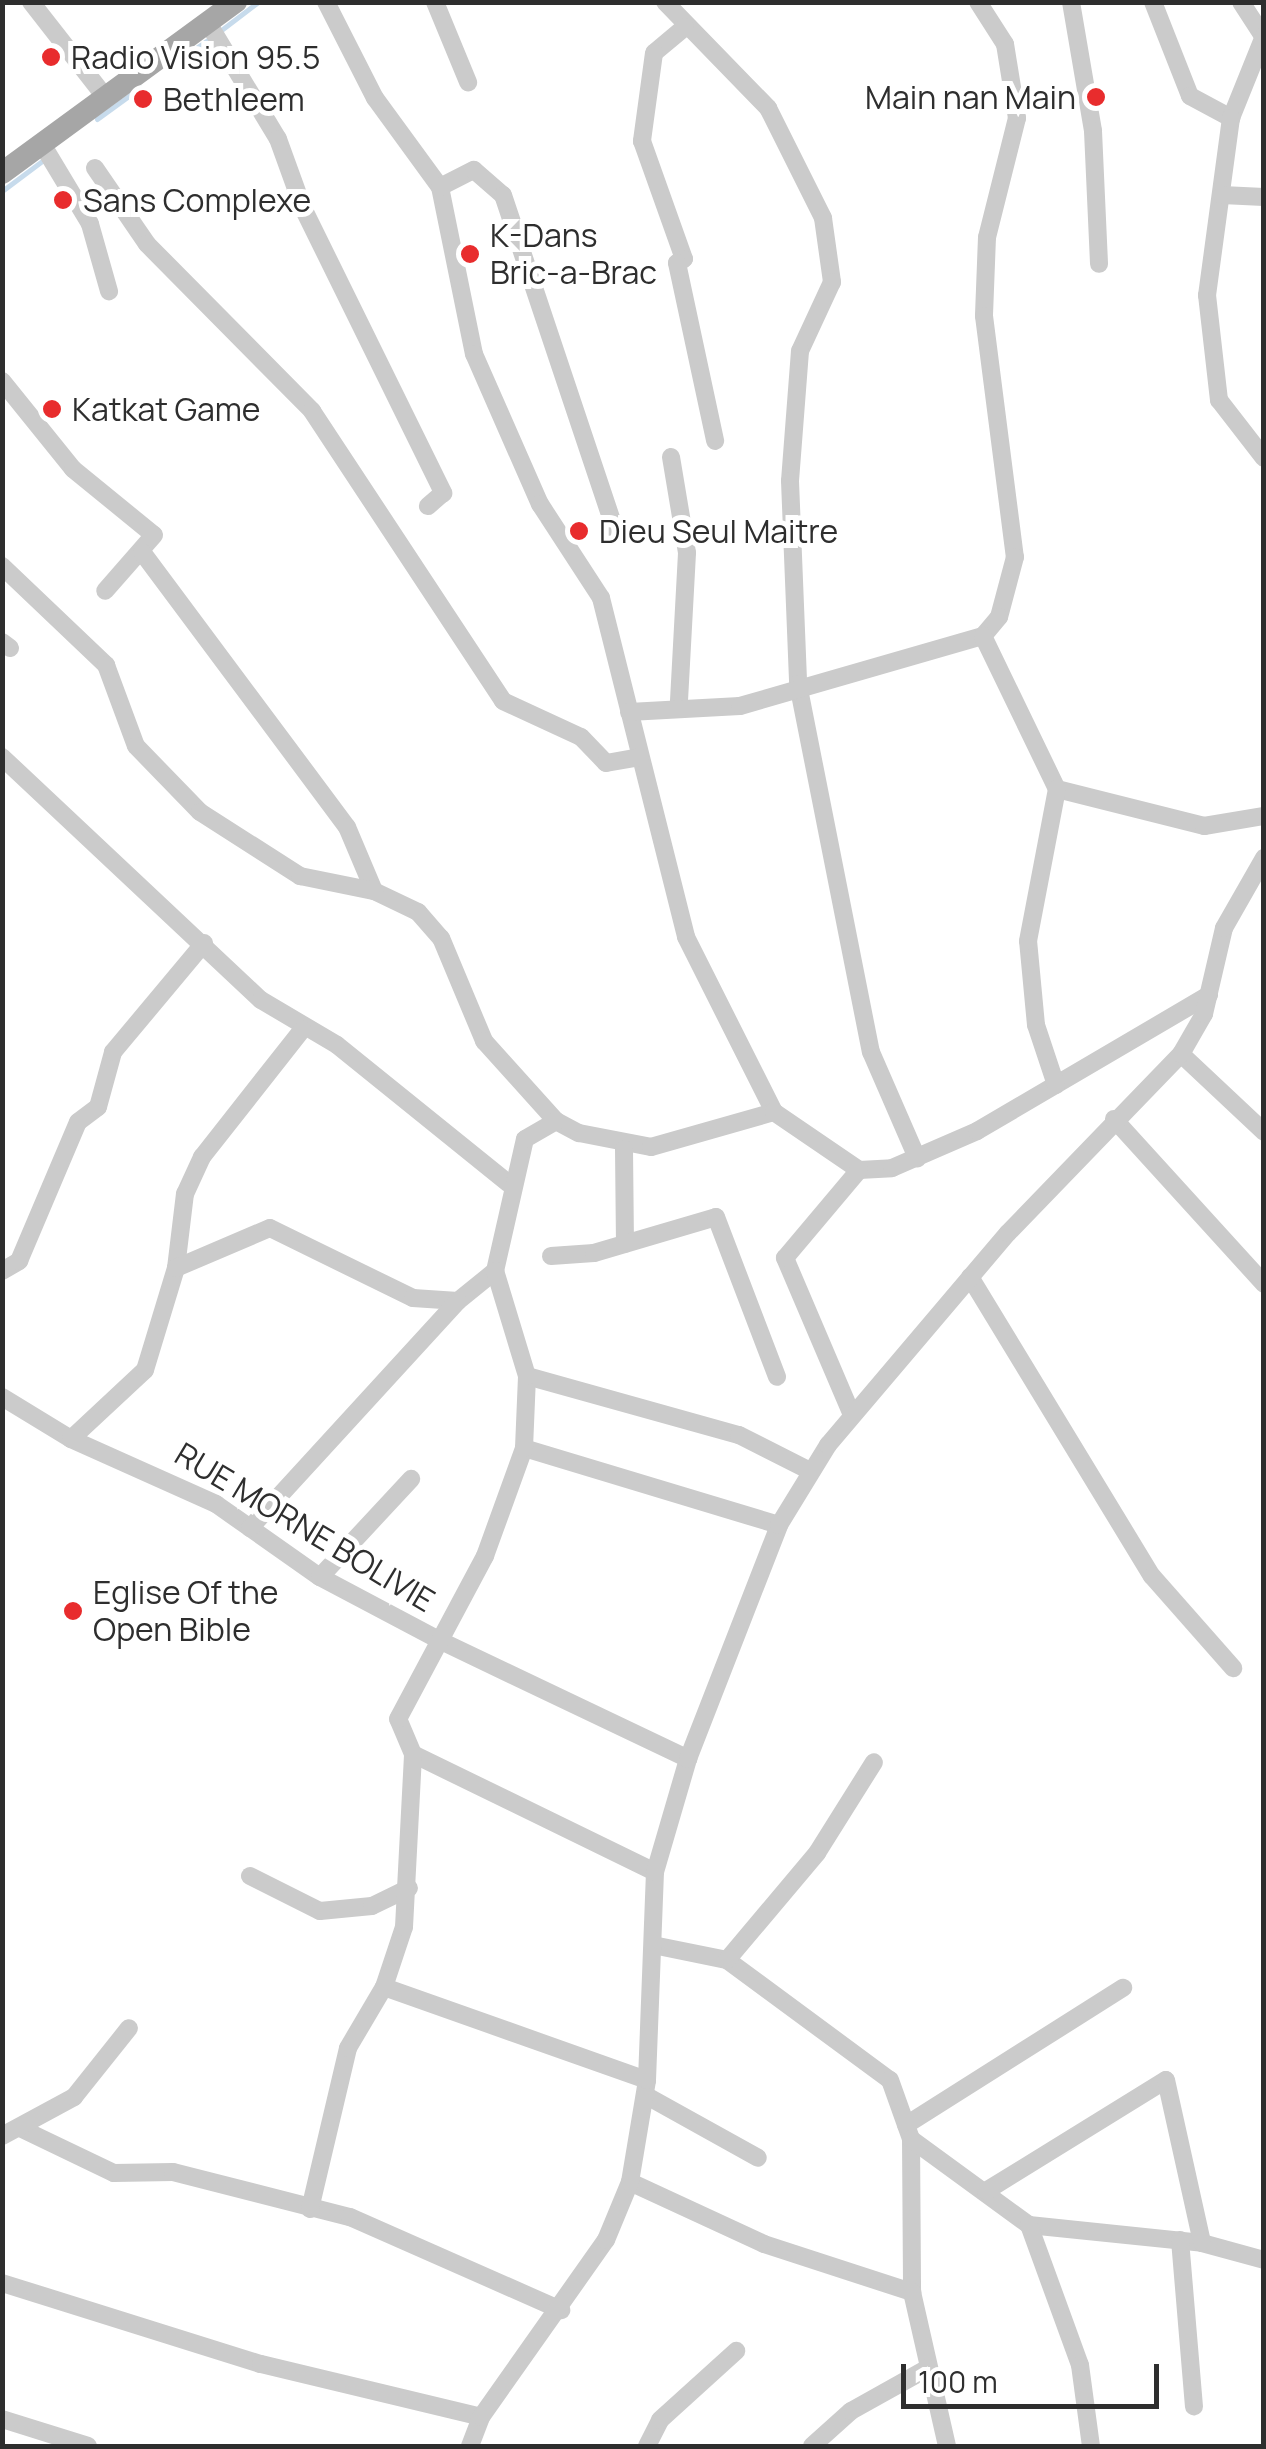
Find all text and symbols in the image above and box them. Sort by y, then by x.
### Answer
place label: Radio Vision 95.5 [71,38,320,76]
marker: Radio Vision 95.5 [40,46,62,68]
place label: Main nan Main [865,78,1076,116]
place label: Bethleem [163,80,305,118]
marker: Main nan Main [1085,86,1107,108]
marker: Bethleem [132,88,154,110]
place label: Sans Complexe [83,181,311,219]
marker: Sans Complexe [52,189,74,211]
place label: K-Dans Bric-a-Brac [490,217,657,292]
marker: K-Dans Bric-a-Brac [459,243,481,265]
place label: Katkat Game [72,390,261,428]
marker: Katkat Game [41,398,63,420]
place label: Dieu Seul Maitre [599,512,838,550]
marker: Dieu Seul Maitre [568,520,590,542]
street label: RUE MORNE BOLIVIE [168,1434,442,1620]
place label: Eglise Of the Open Bible [93,1574,278,1649]
marker: Eglise Of the Open Bible [62,1600,84,1622]
scale bar [906,2344,1164,2406]
text: 100 m [918,2361,998,2402]

